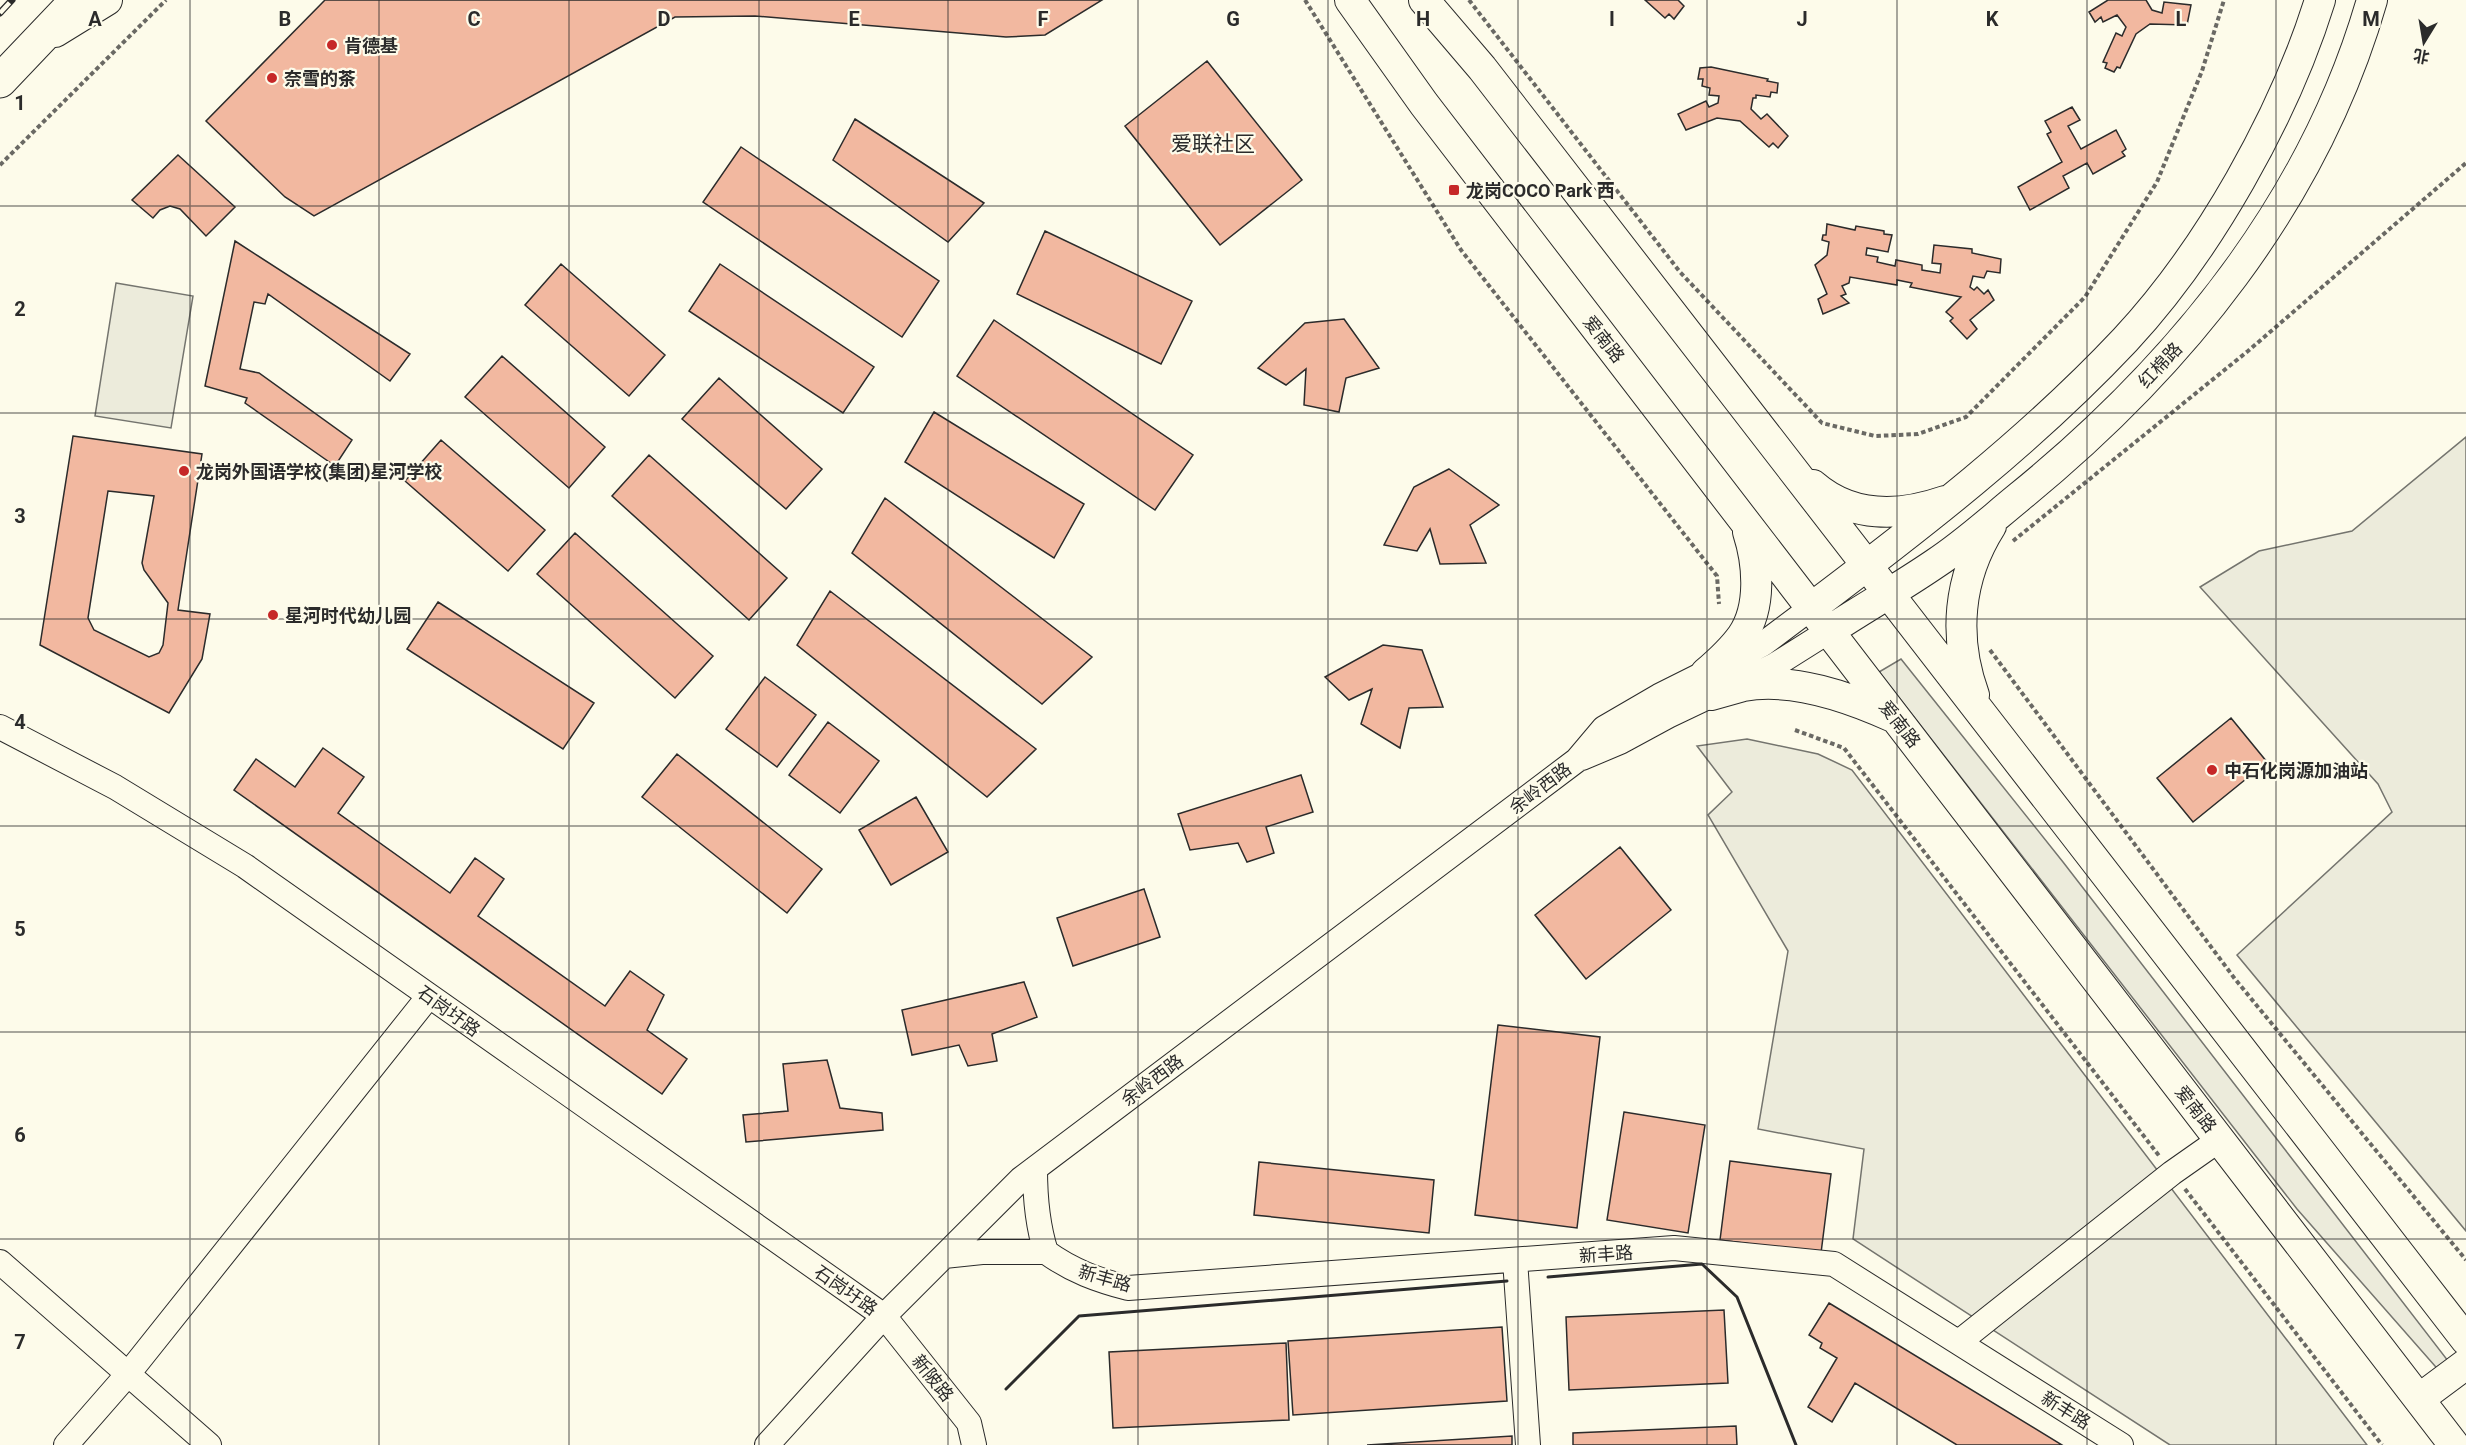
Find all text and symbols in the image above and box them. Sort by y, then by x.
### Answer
text: A [88,7,102,31]
text: B [279,7,291,31]
text: C [467,7,481,31]
text: D [658,7,671,31]
text: E [848,7,860,31]
text: F [1038,7,1049,31]
text: G [1226,7,1240,31]
text: H [1416,7,1430,31]
text: I [1609,7,1615,31]
text: J [1796,7,1808,31]
text: K [1986,7,1999,31]
text: L [2176,7,2187,31]
text: M [2362,7,2380,31]
north arrow [2394,12,2454,72]
place label: 肯德基 [344,35,398,56]
marker: 肯德基 [325,38,339,52]
text: 北 [2412,45,2431,67]
place label: 奈雪的茶 [284,68,356,89]
marker: 奈雪的茶 [265,71,279,85]
text: 1 [14,91,26,115]
district label: 爱联社区 [1171,132,1255,156]
place label: 龙岗COCO Park 西 [1466,180,1615,201]
marker: 龙岗COCO Park 西 [1447,183,1461,197]
text: 2 [14,297,26,321]
street label: 爱南路 [1579,311,1629,367]
street label: 红棉路 [2134,338,2186,392]
place label: 龙岗外国语学校(集团)星河学校 [196,461,443,483]
marker: 龙岗外国语学校(集团)星河学校 [177,464,191,478]
text: 3 [14,504,26,528]
place label: 星河时代幼儿园 [285,605,411,626]
marker: 星河时代幼儿园 [266,608,280,622]
street label: 爱南路 [1875,696,1925,752]
text: 4 [14,710,26,734]
street label: 余岭西路 [1505,758,1575,818]
place label: 中石化岗源加油站 [2224,760,2368,781]
marker: 中石化岗源加油站 [2205,763,2219,777]
text: 5 [14,917,26,941]
street label: 石岗圩路 [414,981,484,1041]
street label: 余岭西路 [1117,1050,1187,1110]
street label: 爱南路 [2171,1081,2221,1137]
text: 6 [14,1123,26,1147]
street label: 新丰路 [1578,1242,1634,1266]
street label: 新丰路 [1076,1260,1134,1296]
street label: 石岗圩路 [810,1261,882,1319]
text: 7 [14,1330,26,1354]
street label: 新陂路 [908,1350,958,1406]
street label: 新丰路 [2038,1387,2094,1433]

